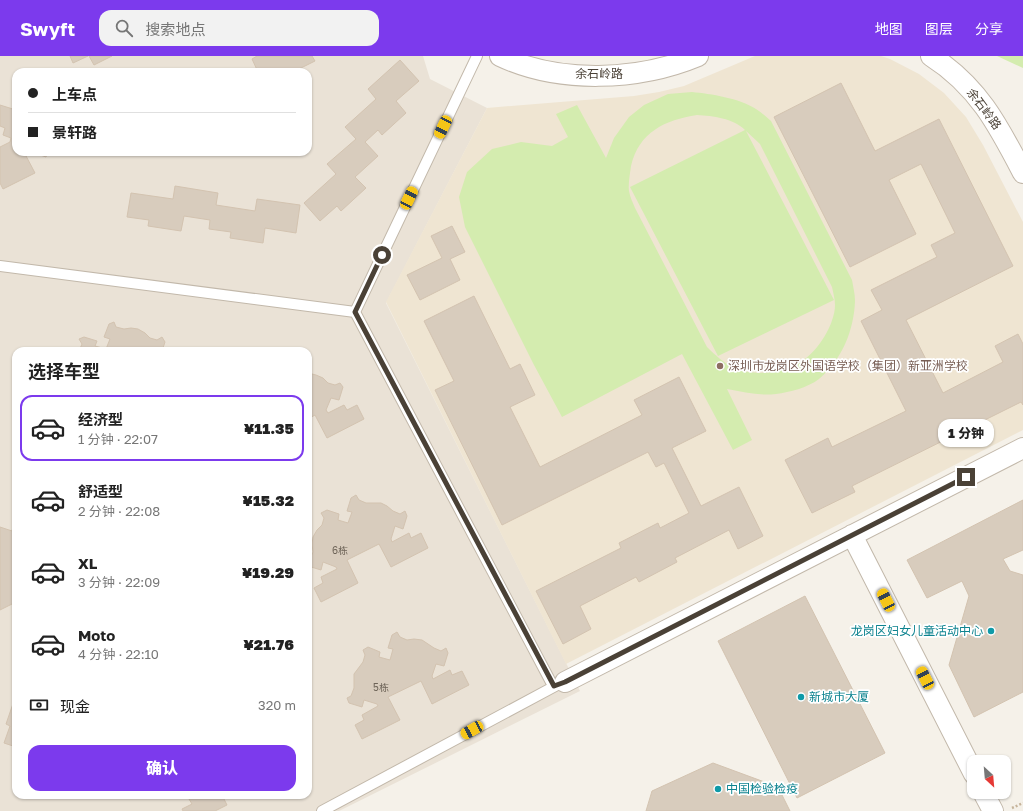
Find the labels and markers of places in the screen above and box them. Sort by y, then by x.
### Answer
place label: 深圳市龙岗区外国语学校（集团）新亚洲学校 [728,358,968,373]
marker: 深圳市龙岗区外国语学校（集团）新亚洲学校 [715,361,725,371]
place label: 龙岗区妇女儿童活动中心 [851,623,983,638]
marker: 龙岗区妇女儿童活动中心 [986,626,996,636]
place label: 新城市大厦 [809,689,869,704]
marker: 新城市大厦 [796,692,806,702]
place label: 中国检验检疫 [726,781,798,796]
marker: 中国检验检疫 [713,784,723,794]

